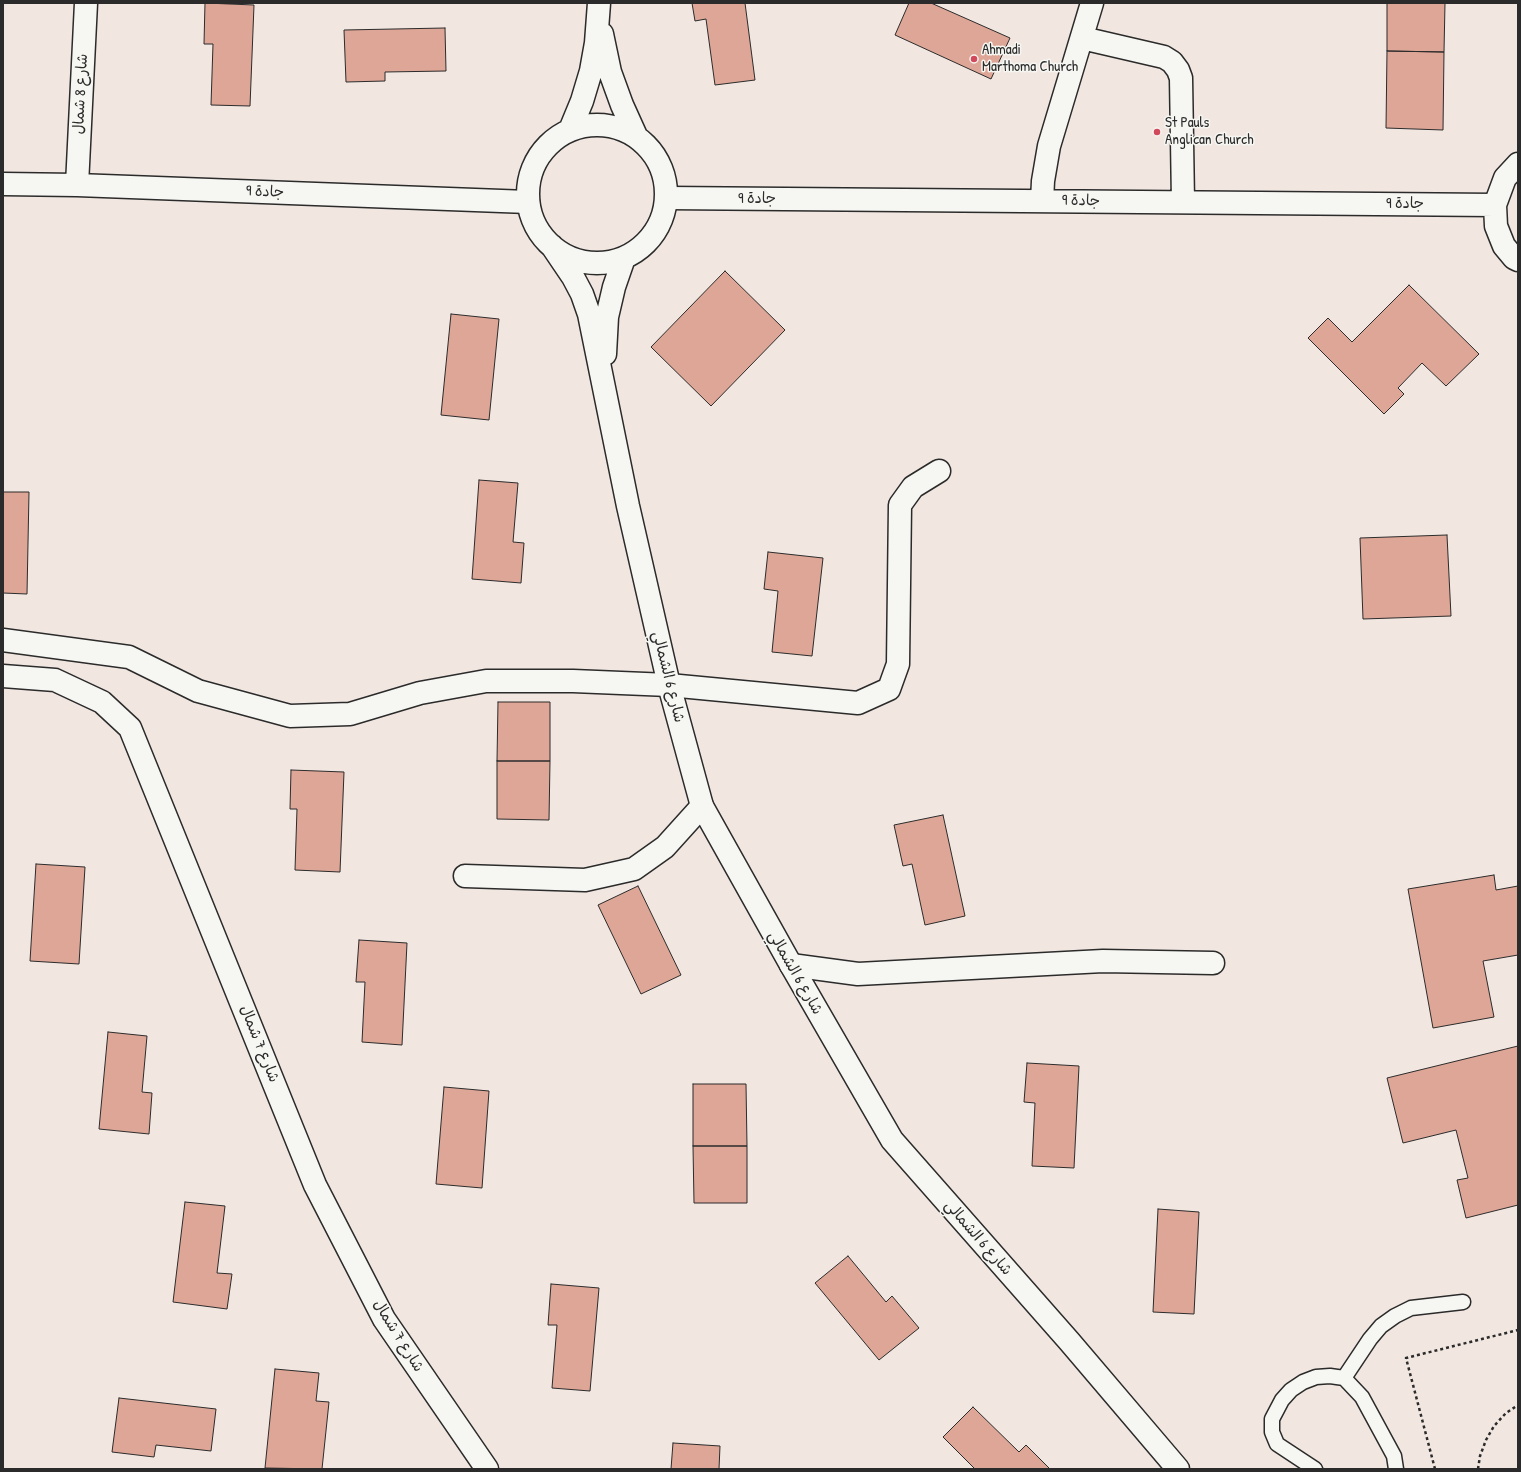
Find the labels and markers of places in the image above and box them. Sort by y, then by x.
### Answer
place label: Ahmadi Marthoma Church [982,41,1078,76]
marker: Ahmadi Marthoma Church [969,54,979,64]
place label: St Pauls Anglican Church [1165,114,1253,149]
marker: St Pauls Anglican Church [1152,127,1162,137]

